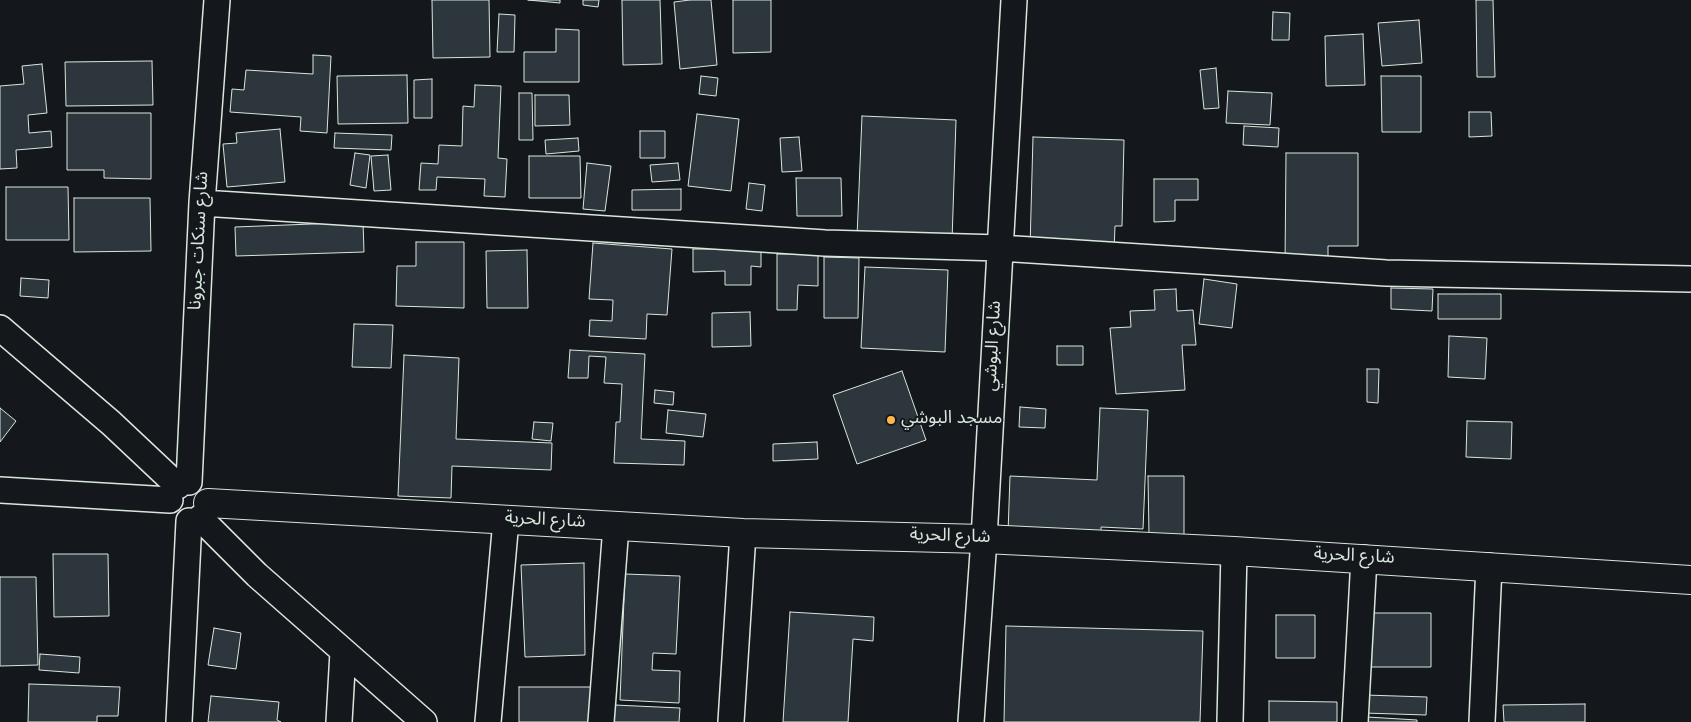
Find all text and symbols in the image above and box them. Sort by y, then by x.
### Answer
street label: شارع سنكات جبرونا [187,171,215,311]
street label: شارع البوشي [982,300,1008,392]
place label: مسجد البوشي [901,409,1002,431]
marker: مسجد البوشي [885,414,897,426]
street label: شارع الحرية [504,509,586,535]
street label: شارع الحرية [909,526,991,550]
street label: شارع الحرية [1313,545,1395,571]

